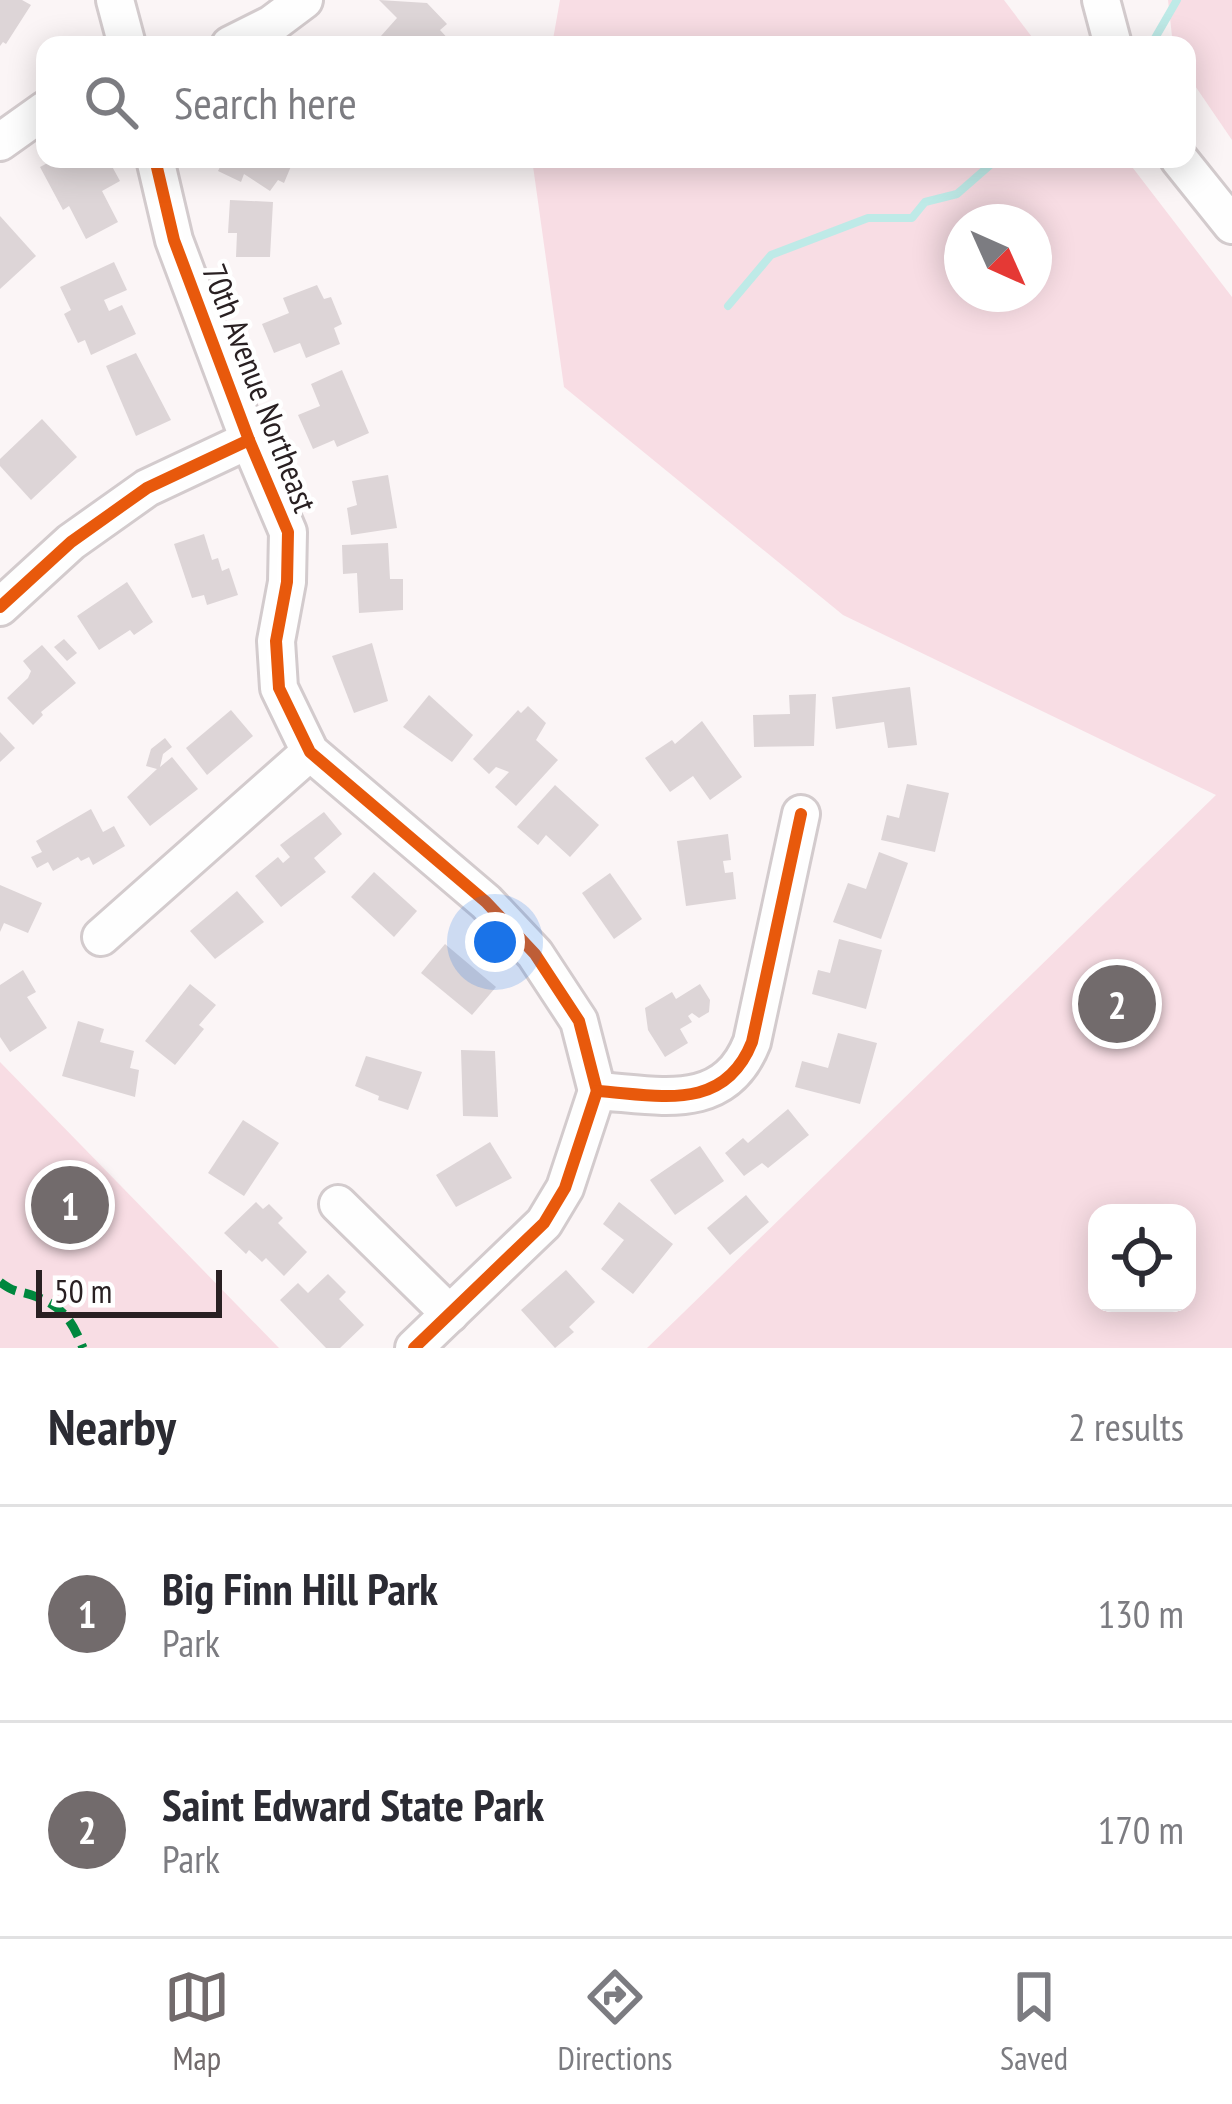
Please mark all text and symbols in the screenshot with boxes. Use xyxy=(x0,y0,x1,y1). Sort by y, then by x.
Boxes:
search box xyxy=(36,36,1196,168)
icon: search xyxy=(78,69,144,135)
text: Search here xyxy=(174,73,357,131)
north arrow xyxy=(944,204,1052,312)
street label: 70th Avenue Northeast xyxy=(193,258,328,518)
your location xyxy=(465,912,525,972)
pin: 2 xyxy=(1078,959,1156,1049)
pin: 1 xyxy=(31,1160,109,1250)
map controls xyxy=(1088,1204,1196,1312)
button: locate xyxy=(1088,1204,1196,1312)
scale bar xyxy=(36,1264,222,1317)
text: 50 m xyxy=(54,1269,112,1312)
text: Nearby xyxy=(48,1393,176,1459)
text: 2 results xyxy=(1068,1401,1184,1452)
text: Big Finn Hill Park xyxy=(162,1559,438,1617)
text: 1 xyxy=(78,1588,96,1639)
text: 130 m xyxy=(1098,1588,1184,1639)
text: Park xyxy=(162,1617,220,1668)
text: Saint Edward State Park xyxy=(162,1775,544,1833)
text: 2 xyxy=(78,1804,96,1855)
text: 170 m xyxy=(1098,1804,1184,1855)
text: Park xyxy=(162,1833,220,1884)
tab: Map xyxy=(164,1964,230,2079)
tab: Directions xyxy=(558,1964,672,2079)
tab: Saved xyxy=(1000,1964,1068,2079)

